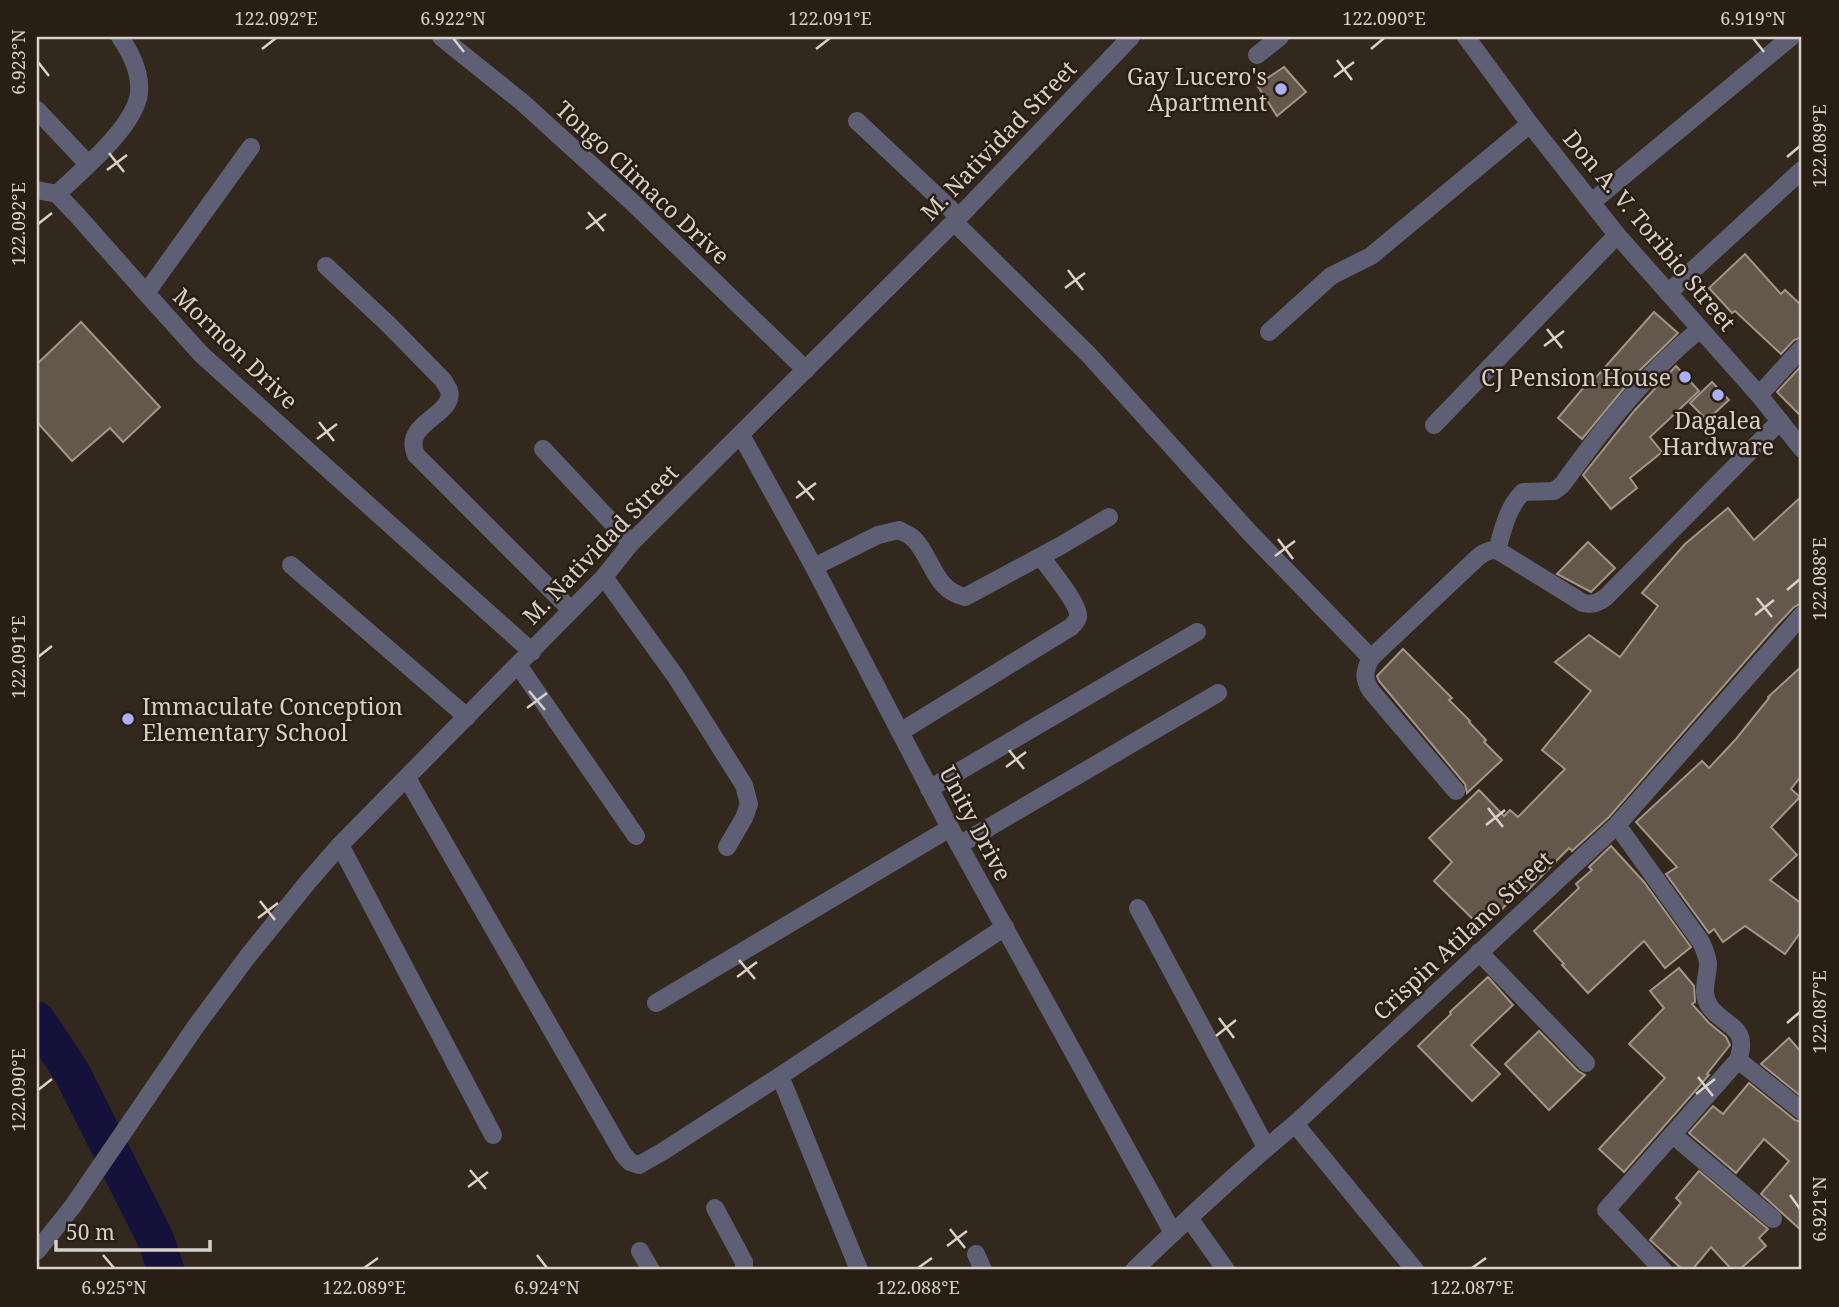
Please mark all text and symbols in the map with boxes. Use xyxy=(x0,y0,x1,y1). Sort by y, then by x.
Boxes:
text: 122.092°E xyxy=(234,6,318,30)
text: 6.922°N xyxy=(420,6,486,30)
text: 122.091°E xyxy=(788,6,872,30)
text: 122.090°E xyxy=(1342,6,1426,30)
text: 6.919°N xyxy=(1720,6,1786,30)
text: 6.923°N xyxy=(6,29,30,95)
street label: M. Natividad Street xyxy=(913,53,1083,227)
place label: Gay Lucero's Apartment xyxy=(1127,60,1267,118)
marker: Gay Lucero's Apartment xyxy=(1273,81,1289,97)
street label: Tongo Climaco Drive xyxy=(549,93,737,271)
text: 122.089°E xyxy=(1807,104,1831,188)
street label: Don A. V. Toribio Street xyxy=(1557,123,1743,337)
text: 122.092°E xyxy=(6,182,30,266)
street label: Mormon Drive xyxy=(167,280,305,416)
place label: CJ Pension House xyxy=(1481,361,1671,393)
marker: CJ Pension House xyxy=(1677,369,1693,385)
marker: Dagalea Hardware xyxy=(1710,387,1726,403)
place label: Dagalea Hardware xyxy=(1662,404,1774,462)
street label: M. Natividad Street xyxy=(515,457,685,631)
text: 122.088°E xyxy=(1807,537,1831,621)
text: 122.091°E xyxy=(6,615,30,699)
place label: Immaculate Conception Elementary School xyxy=(142,690,403,748)
marker: Immaculate Conception Elementary School xyxy=(120,711,136,727)
street label: Unity Drive xyxy=(932,760,1020,886)
street label: Crispin Atilano Street xyxy=(1365,843,1559,1027)
text: 122.087°E xyxy=(1807,970,1831,1054)
text: 122.090°E xyxy=(6,1048,30,1132)
text: 6.921°N xyxy=(1807,1176,1831,1242)
scale bar xyxy=(56,1209,210,1253)
text: 50 m xyxy=(66,1218,115,1246)
text: 6.925°N xyxy=(81,1275,147,1299)
text: 122.089°E xyxy=(322,1275,406,1299)
text: 6.924°N xyxy=(514,1275,580,1299)
text: 122.088°E xyxy=(876,1275,960,1299)
text: 122.087°E xyxy=(1430,1275,1514,1299)

